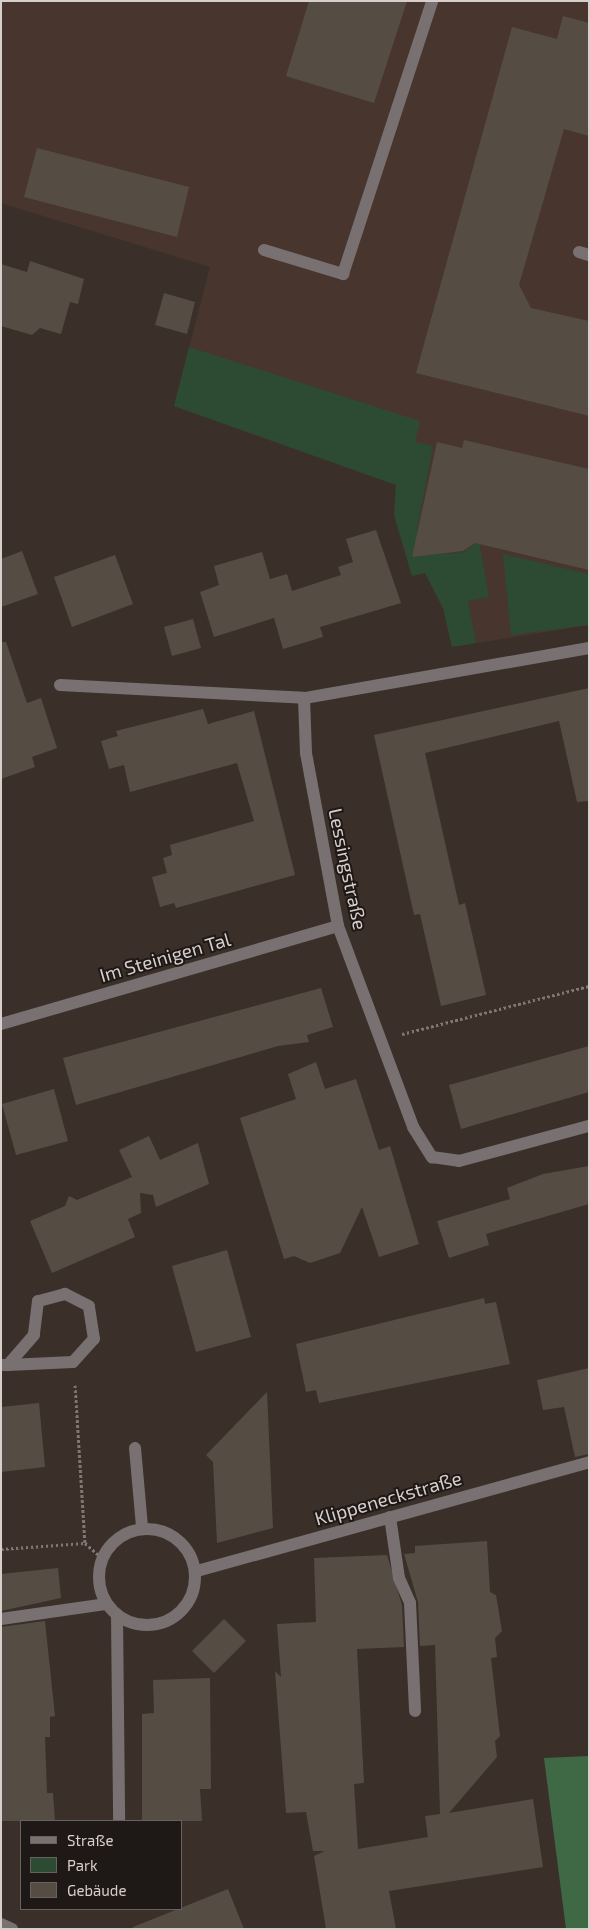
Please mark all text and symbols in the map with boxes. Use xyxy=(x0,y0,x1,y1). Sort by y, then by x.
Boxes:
street label: Lessingstraße xyxy=(324,806,372,932)
street label: Im Steinigen Tal xyxy=(97,927,233,987)
street label: Klippeneckstraße xyxy=(312,1466,464,1530)
legend xyxy=(20,1820,182,1910)
text: Straße xyxy=(67,1831,113,1849)
text: Park xyxy=(67,1856,98,1874)
text: Gebäude xyxy=(67,1881,126,1899)

